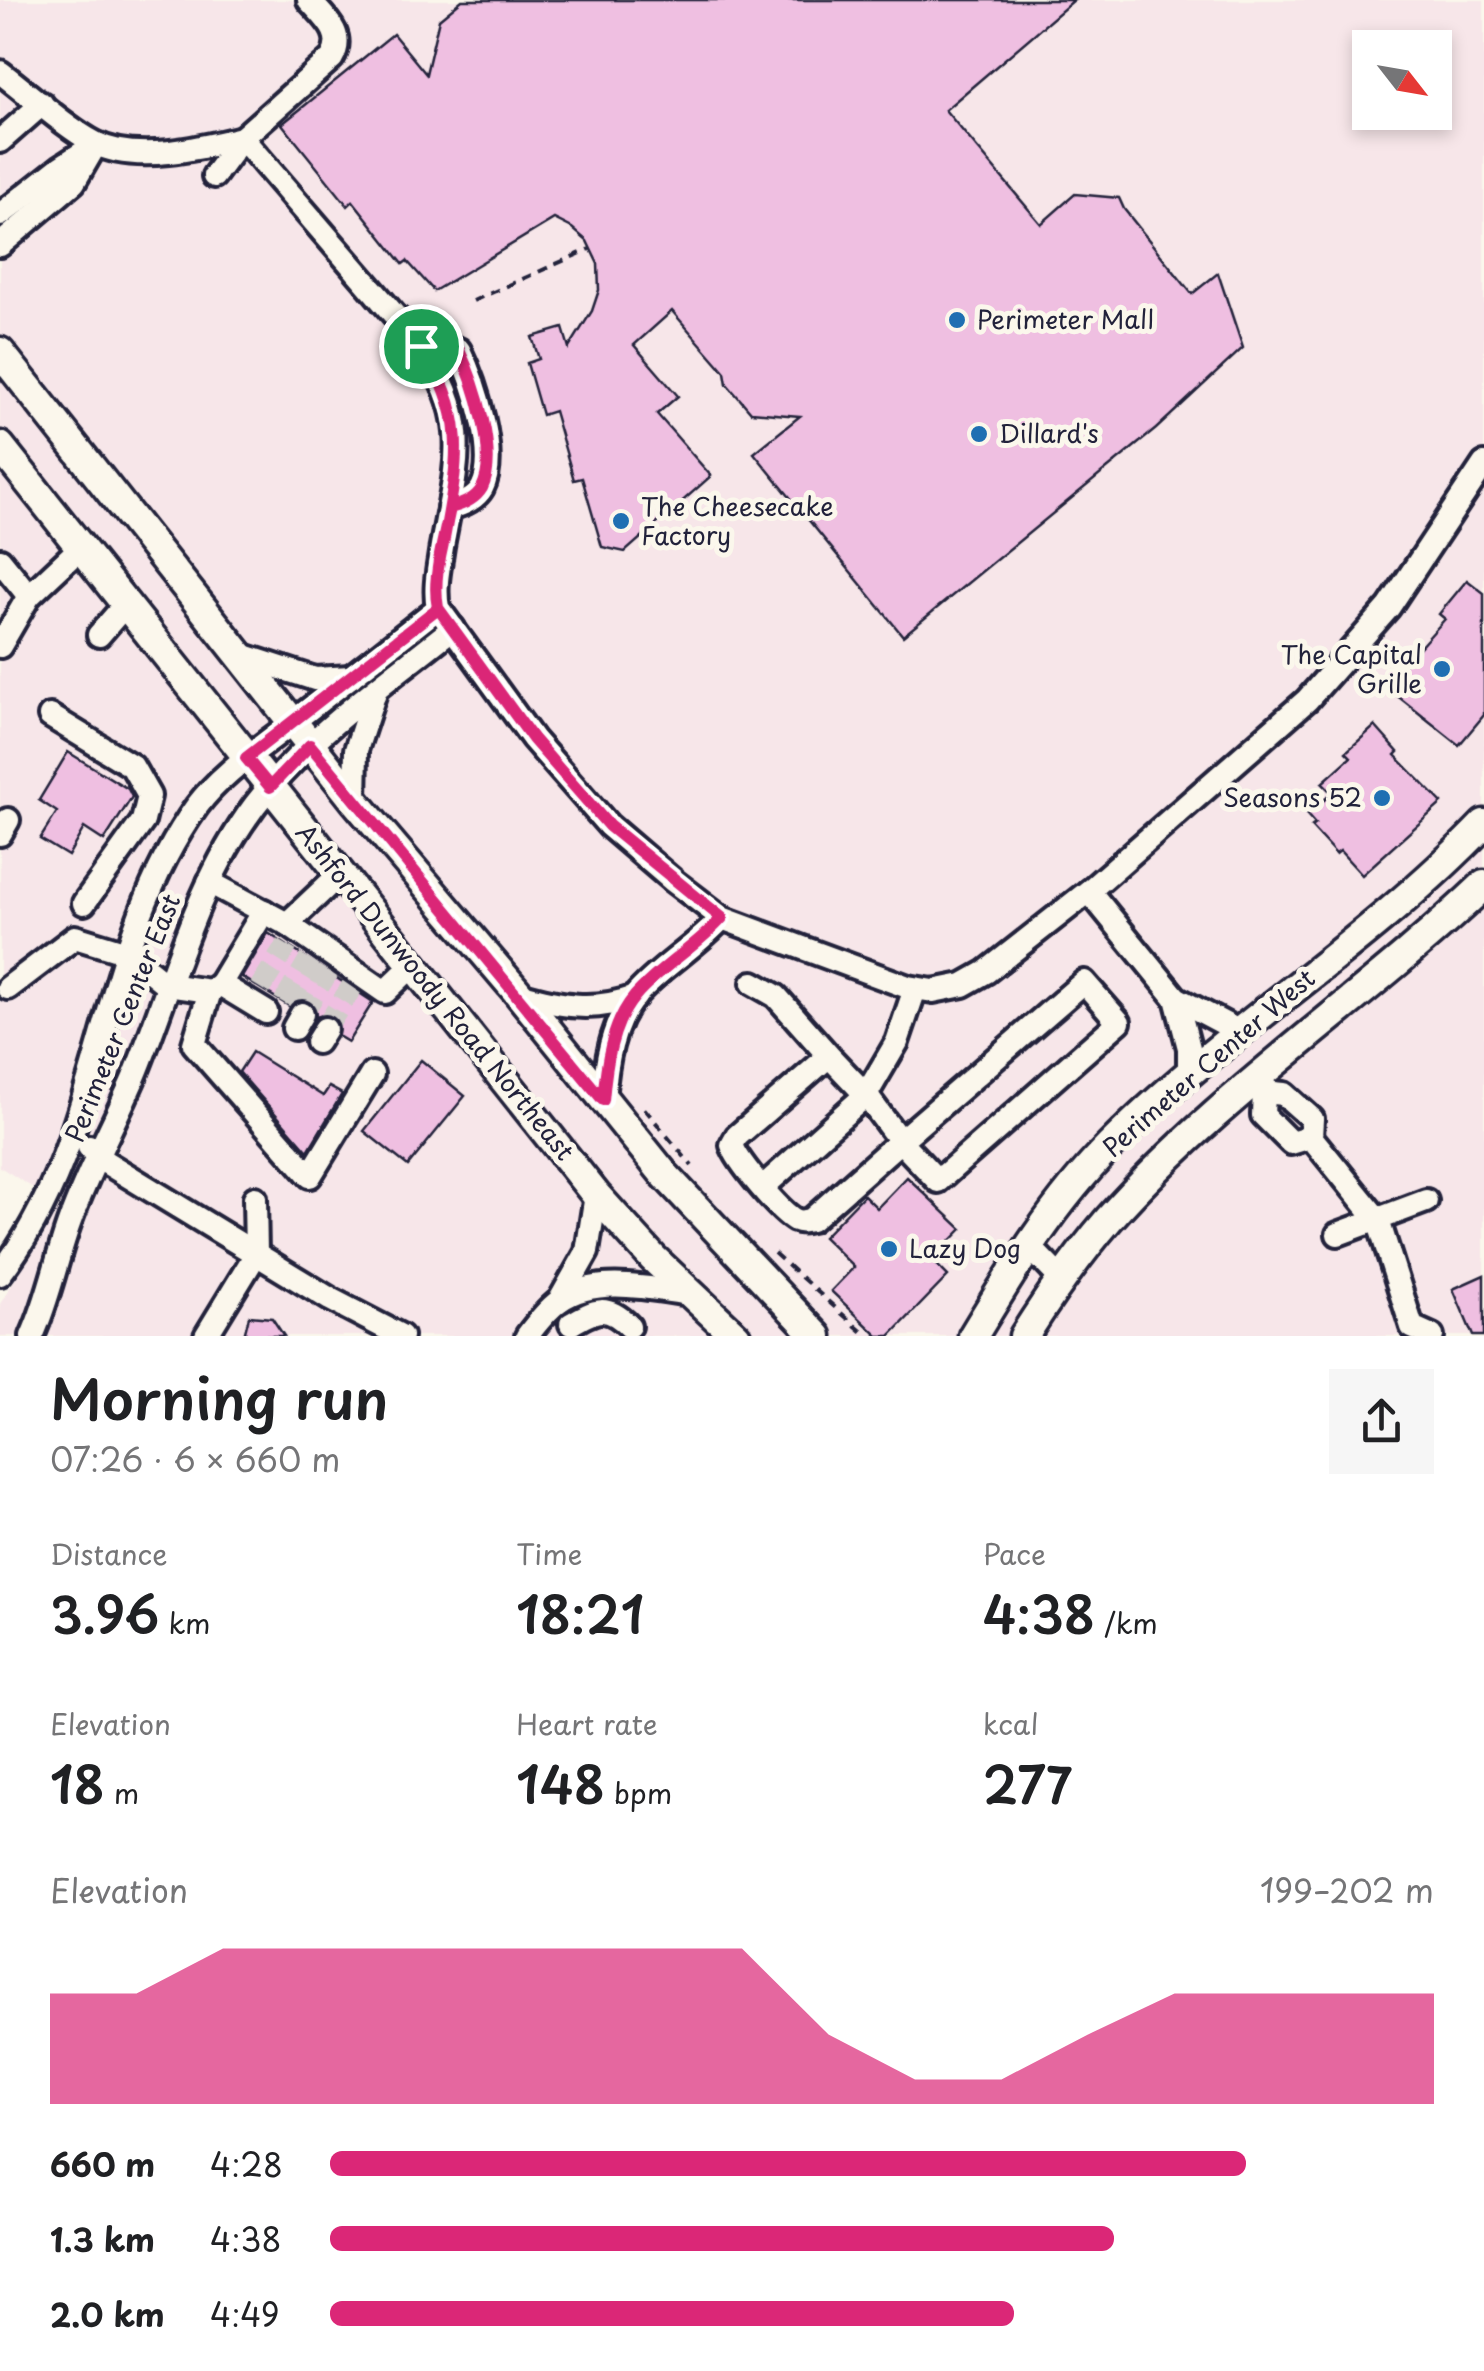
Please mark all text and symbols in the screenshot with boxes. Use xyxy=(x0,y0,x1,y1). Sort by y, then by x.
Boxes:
north arrow xyxy=(1352,30,1452,130)
map controls xyxy=(1352,30,1452,130)
place label: Perimeter Mall xyxy=(977,300,1154,338)
pin xyxy=(379,304,464,389)
marker: Perimeter Mall xyxy=(946,309,968,331)
icon: arrive xyxy=(394,319,449,374)
place label: Dillard's xyxy=(999,414,1099,452)
marker: Dillard's xyxy=(968,423,990,445)
place label: The Cheesecake Factory xyxy=(641,487,834,554)
marker: The Cheesecake Factory xyxy=(610,510,632,532)
place label: The Capital Grille xyxy=(1281,635,1422,702)
marker: The Capital Grille xyxy=(1431,658,1453,680)
place label: Seasons 52 xyxy=(1223,778,1362,816)
marker: Seasons 52 xyxy=(1371,787,1393,809)
street label: Ashford Dunwoody Road Northeast xyxy=(288,815,584,1168)
street label: Perimeter Center East xyxy=(55,888,189,1147)
street label: Perimeter Center West xyxy=(1094,959,1323,1165)
place label: Lazy Dog xyxy=(909,1229,1021,1267)
marker: Lazy Dog xyxy=(878,1238,900,1260)
text: Morning run xyxy=(50,1356,388,1439)
button: share xyxy=(1329,1369,1434,1474)
text: 07:26 · 6 × 660 m xyxy=(50,1435,340,1483)
text: Distance xyxy=(50,1532,168,1575)
text: Time xyxy=(516,1532,583,1575)
text: Pace xyxy=(983,1532,1046,1575)
text: 3.96 xyxy=(50,1575,159,1651)
text: 18:21 xyxy=(516,1575,644,1651)
text: 4:38 xyxy=(983,1575,1095,1651)
text: km xyxy=(159,1601,211,1644)
text: /km xyxy=(1095,1601,1158,1644)
text: Elevation xyxy=(50,1702,171,1745)
text: Heart rate xyxy=(516,1702,658,1745)
text: kcal xyxy=(983,1702,1039,1745)
text: 18 xyxy=(50,1745,105,1821)
text: 148 xyxy=(516,1745,605,1821)
text: 277 xyxy=(983,1745,1072,1821)
text: m xyxy=(105,1771,139,1814)
text: bpm xyxy=(605,1771,672,1814)
text: Elevation xyxy=(50,1866,188,1914)
text: 199–202 m xyxy=(1260,1866,1434,1914)
text: 660 m xyxy=(50,2140,155,2188)
text: 4:28 xyxy=(210,2140,283,2188)
text: 1.3 km xyxy=(50,2215,155,2263)
text: 4:38 xyxy=(210,2215,281,2263)
text: 2.0 km xyxy=(50,2290,165,2338)
text: 4:49 xyxy=(210,2290,280,2338)

